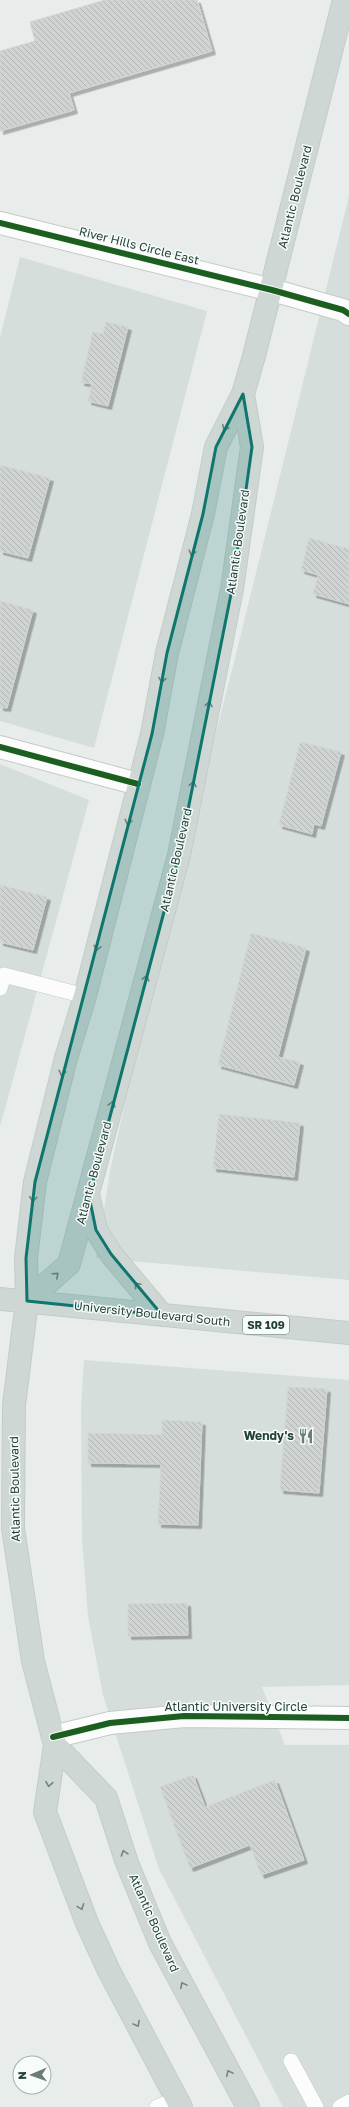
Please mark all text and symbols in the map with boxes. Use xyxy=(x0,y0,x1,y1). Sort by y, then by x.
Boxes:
street label: Atlantic Boulevard xyxy=(274,144,315,250)
street label: River Hills Circle East xyxy=(78,223,201,268)
one-way arrow xyxy=(222,424,230,431)
street label: Atlantic Boulevard xyxy=(223,488,252,595)
one-way arrow xyxy=(188,550,197,557)
one-way arrow xyxy=(158,677,167,683)
one-way arrow xyxy=(204,701,213,707)
one-way arrow xyxy=(188,781,197,787)
street label: Atlantic Boulevard xyxy=(156,807,195,913)
one-way arrow xyxy=(125,818,133,825)
one-way arrow xyxy=(93,944,102,951)
one-way arrow xyxy=(141,975,150,982)
one-way arrow xyxy=(58,1069,67,1076)
one-way arrow xyxy=(107,1101,116,1108)
street label: Atlantic Boulevard xyxy=(73,1120,114,1226)
one-way arrow xyxy=(29,1196,38,1202)
one-way arrow xyxy=(52,1273,59,1280)
one-way arrow xyxy=(134,1283,141,1290)
street label: University Boulevard South xyxy=(73,1298,231,1329)
road number: SR 109 xyxy=(243,1316,289,1334)
restaurant icon: Wendy's xyxy=(297,1427,315,1445)
place label: Wendy's xyxy=(244,1428,294,1443)
street label: Atlantic Boulevard xyxy=(6,1436,23,1542)
street label: Atlantic University Circle xyxy=(165,1699,307,1714)
one-way arrow xyxy=(45,1780,54,1787)
one-way arrow xyxy=(120,1850,129,1857)
street label: Atlantic Boulevard xyxy=(126,1871,183,1974)
one-way arrow xyxy=(76,1903,84,1910)
one-way arrow xyxy=(180,1982,187,1989)
one-way arrow xyxy=(132,2020,140,2027)
north arrow xyxy=(12,2055,52,2095)
one-way arrow xyxy=(227,2069,234,2077)
text: N xyxy=(15,2071,28,2080)

